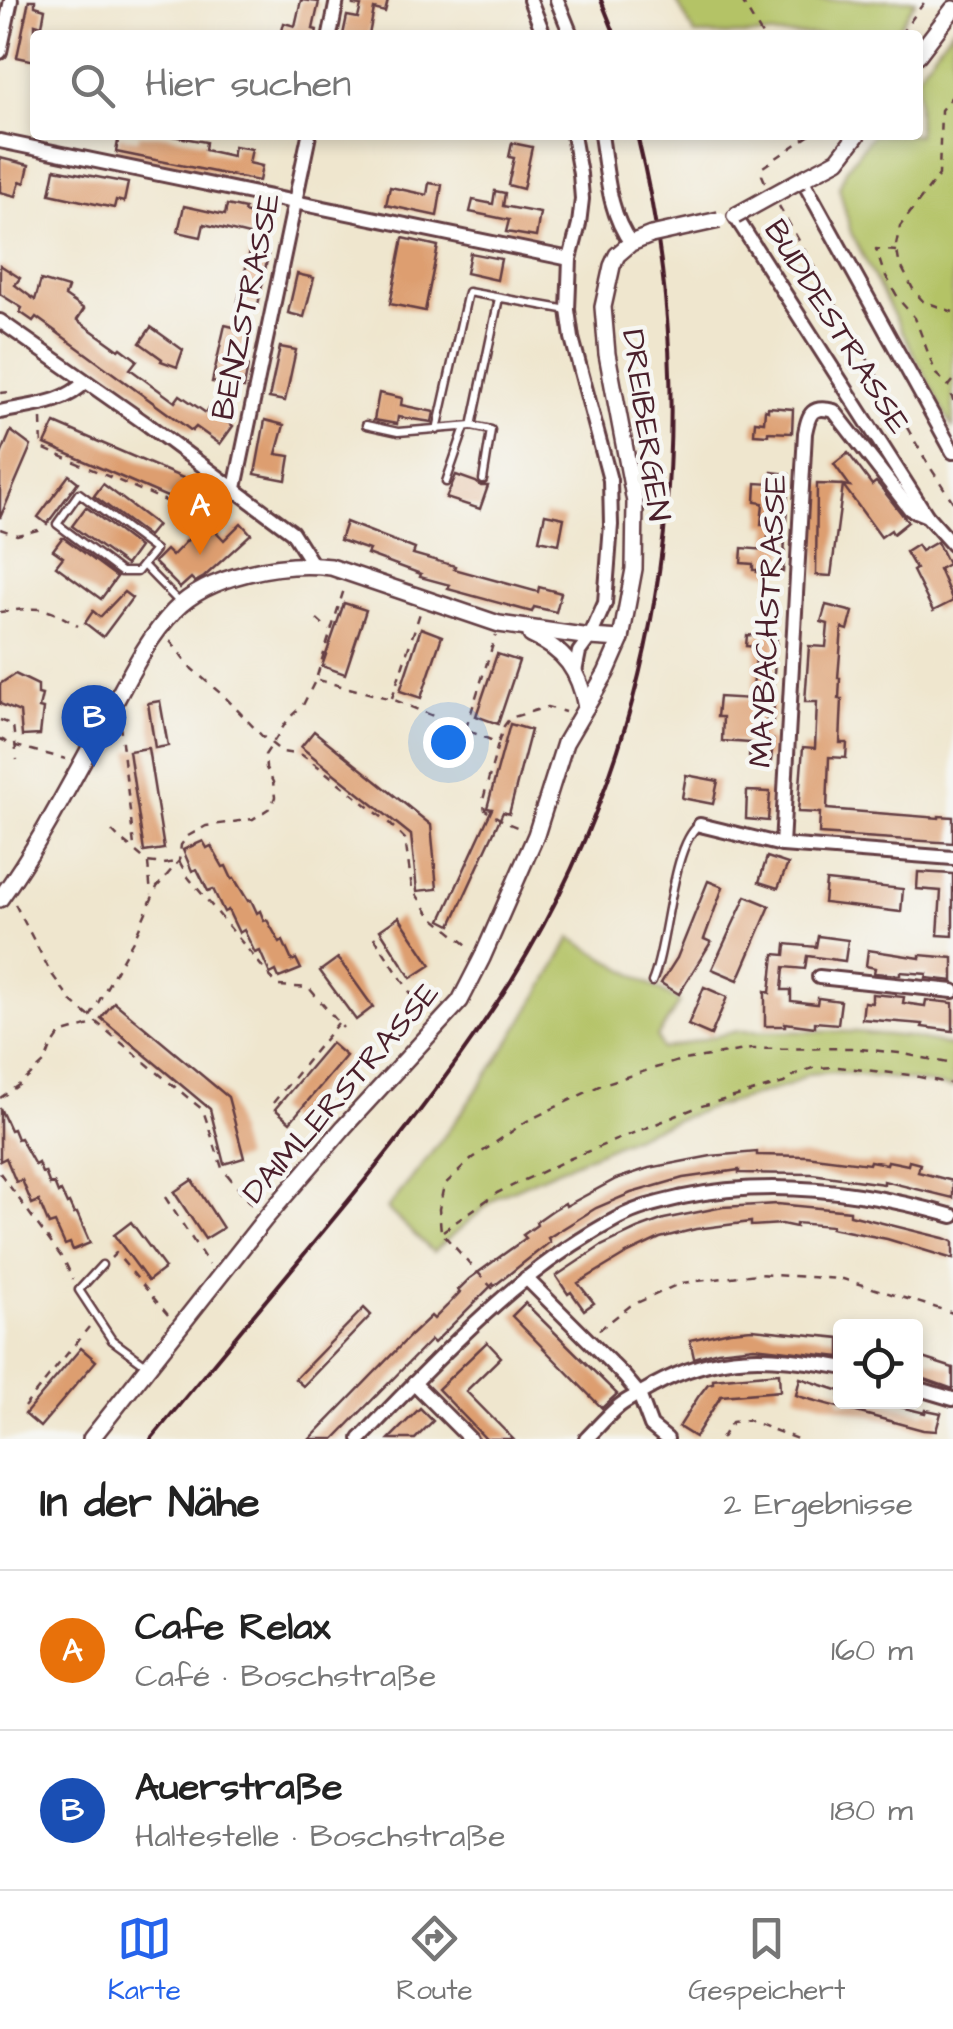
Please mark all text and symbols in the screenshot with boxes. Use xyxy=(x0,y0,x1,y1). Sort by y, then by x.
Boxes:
search box xyxy=(30,30,923,140)
icon: search xyxy=(65,58,120,113)
text: Hier suchen xyxy=(145,59,351,111)
street label: BENZSTRASSE xyxy=(200,189,292,424)
street label: BUDDESTRASSE xyxy=(753,211,921,443)
street label: DREIBERGEN xyxy=(610,327,681,524)
pin: A xyxy=(168,472,232,555)
street label: MAYBACHSTRASSE xyxy=(738,473,799,769)
pin: B xyxy=(62,684,126,767)
your location xyxy=(423,717,474,768)
street label: DAIMLERSTRASSE xyxy=(232,972,450,1214)
map controls xyxy=(833,1319,923,1409)
button: locate xyxy=(833,1319,923,1409)
text: In der Nähe xyxy=(40,1475,260,1533)
text: 2 Ergebnisse xyxy=(723,1482,913,1527)
text: Cafe Relax xyxy=(135,1602,330,1654)
text: A xyxy=(62,1628,83,1673)
text: 160 m xyxy=(831,1628,913,1673)
text: Café · Boschstraße xyxy=(135,1654,436,1699)
text: Auerstraße xyxy=(135,1762,342,1814)
text: B xyxy=(61,1788,84,1833)
text: 180 m xyxy=(830,1788,913,1833)
text: Haltestelle · Boschstraße xyxy=(135,1814,506,1859)
tab: Karte xyxy=(108,1911,181,2010)
tab: Route xyxy=(396,1911,473,2010)
tab: Gespeichert xyxy=(688,1911,845,2010)

